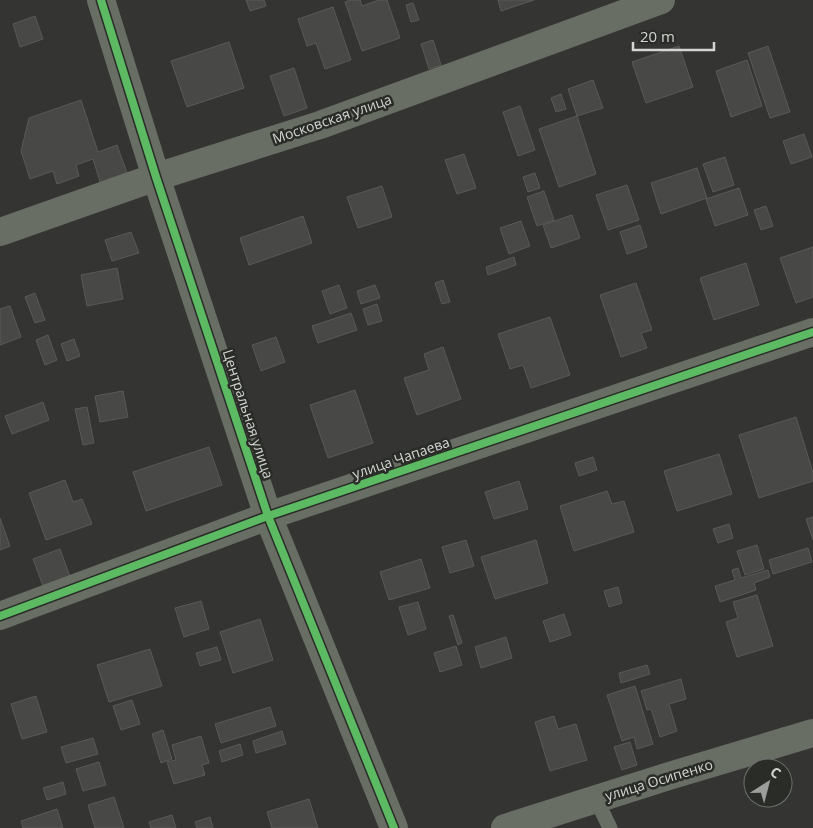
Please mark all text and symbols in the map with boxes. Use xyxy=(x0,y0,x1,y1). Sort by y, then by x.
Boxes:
scale bar xyxy=(633,20,714,52)
text: 20 m xyxy=(640,26,675,46)
street label: Московская улица xyxy=(270,89,394,148)
street label: Центральная улица xyxy=(219,347,278,481)
street label: улица Чапаева xyxy=(350,432,452,483)
street label: улица Осипенко xyxy=(603,754,715,805)
north arrow xyxy=(743,758,793,808)
text: С xyxy=(767,762,785,782)

